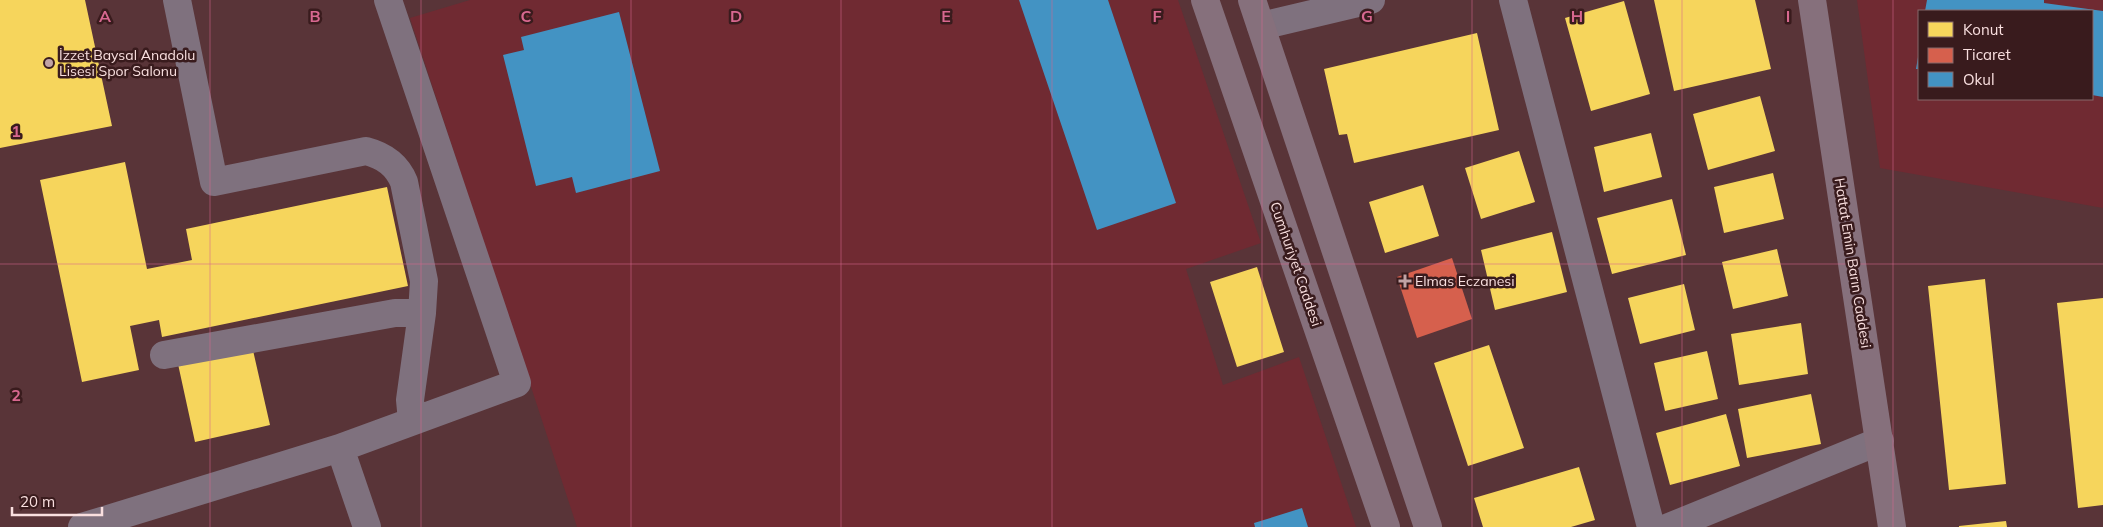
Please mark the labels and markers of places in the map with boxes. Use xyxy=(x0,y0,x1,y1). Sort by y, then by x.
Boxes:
place label: İzzet Baysal Anadolu Lisesi Spor Salonu xyxy=(59,46,195,80)
marker: İzzet Baysal Anadolu Lisesi Spor Salonu xyxy=(43,57,55,69)
place label: Elmas Eczanesi xyxy=(1415,272,1515,290)
marker: Elmas Eczanesi xyxy=(1399,275,1411,287)

